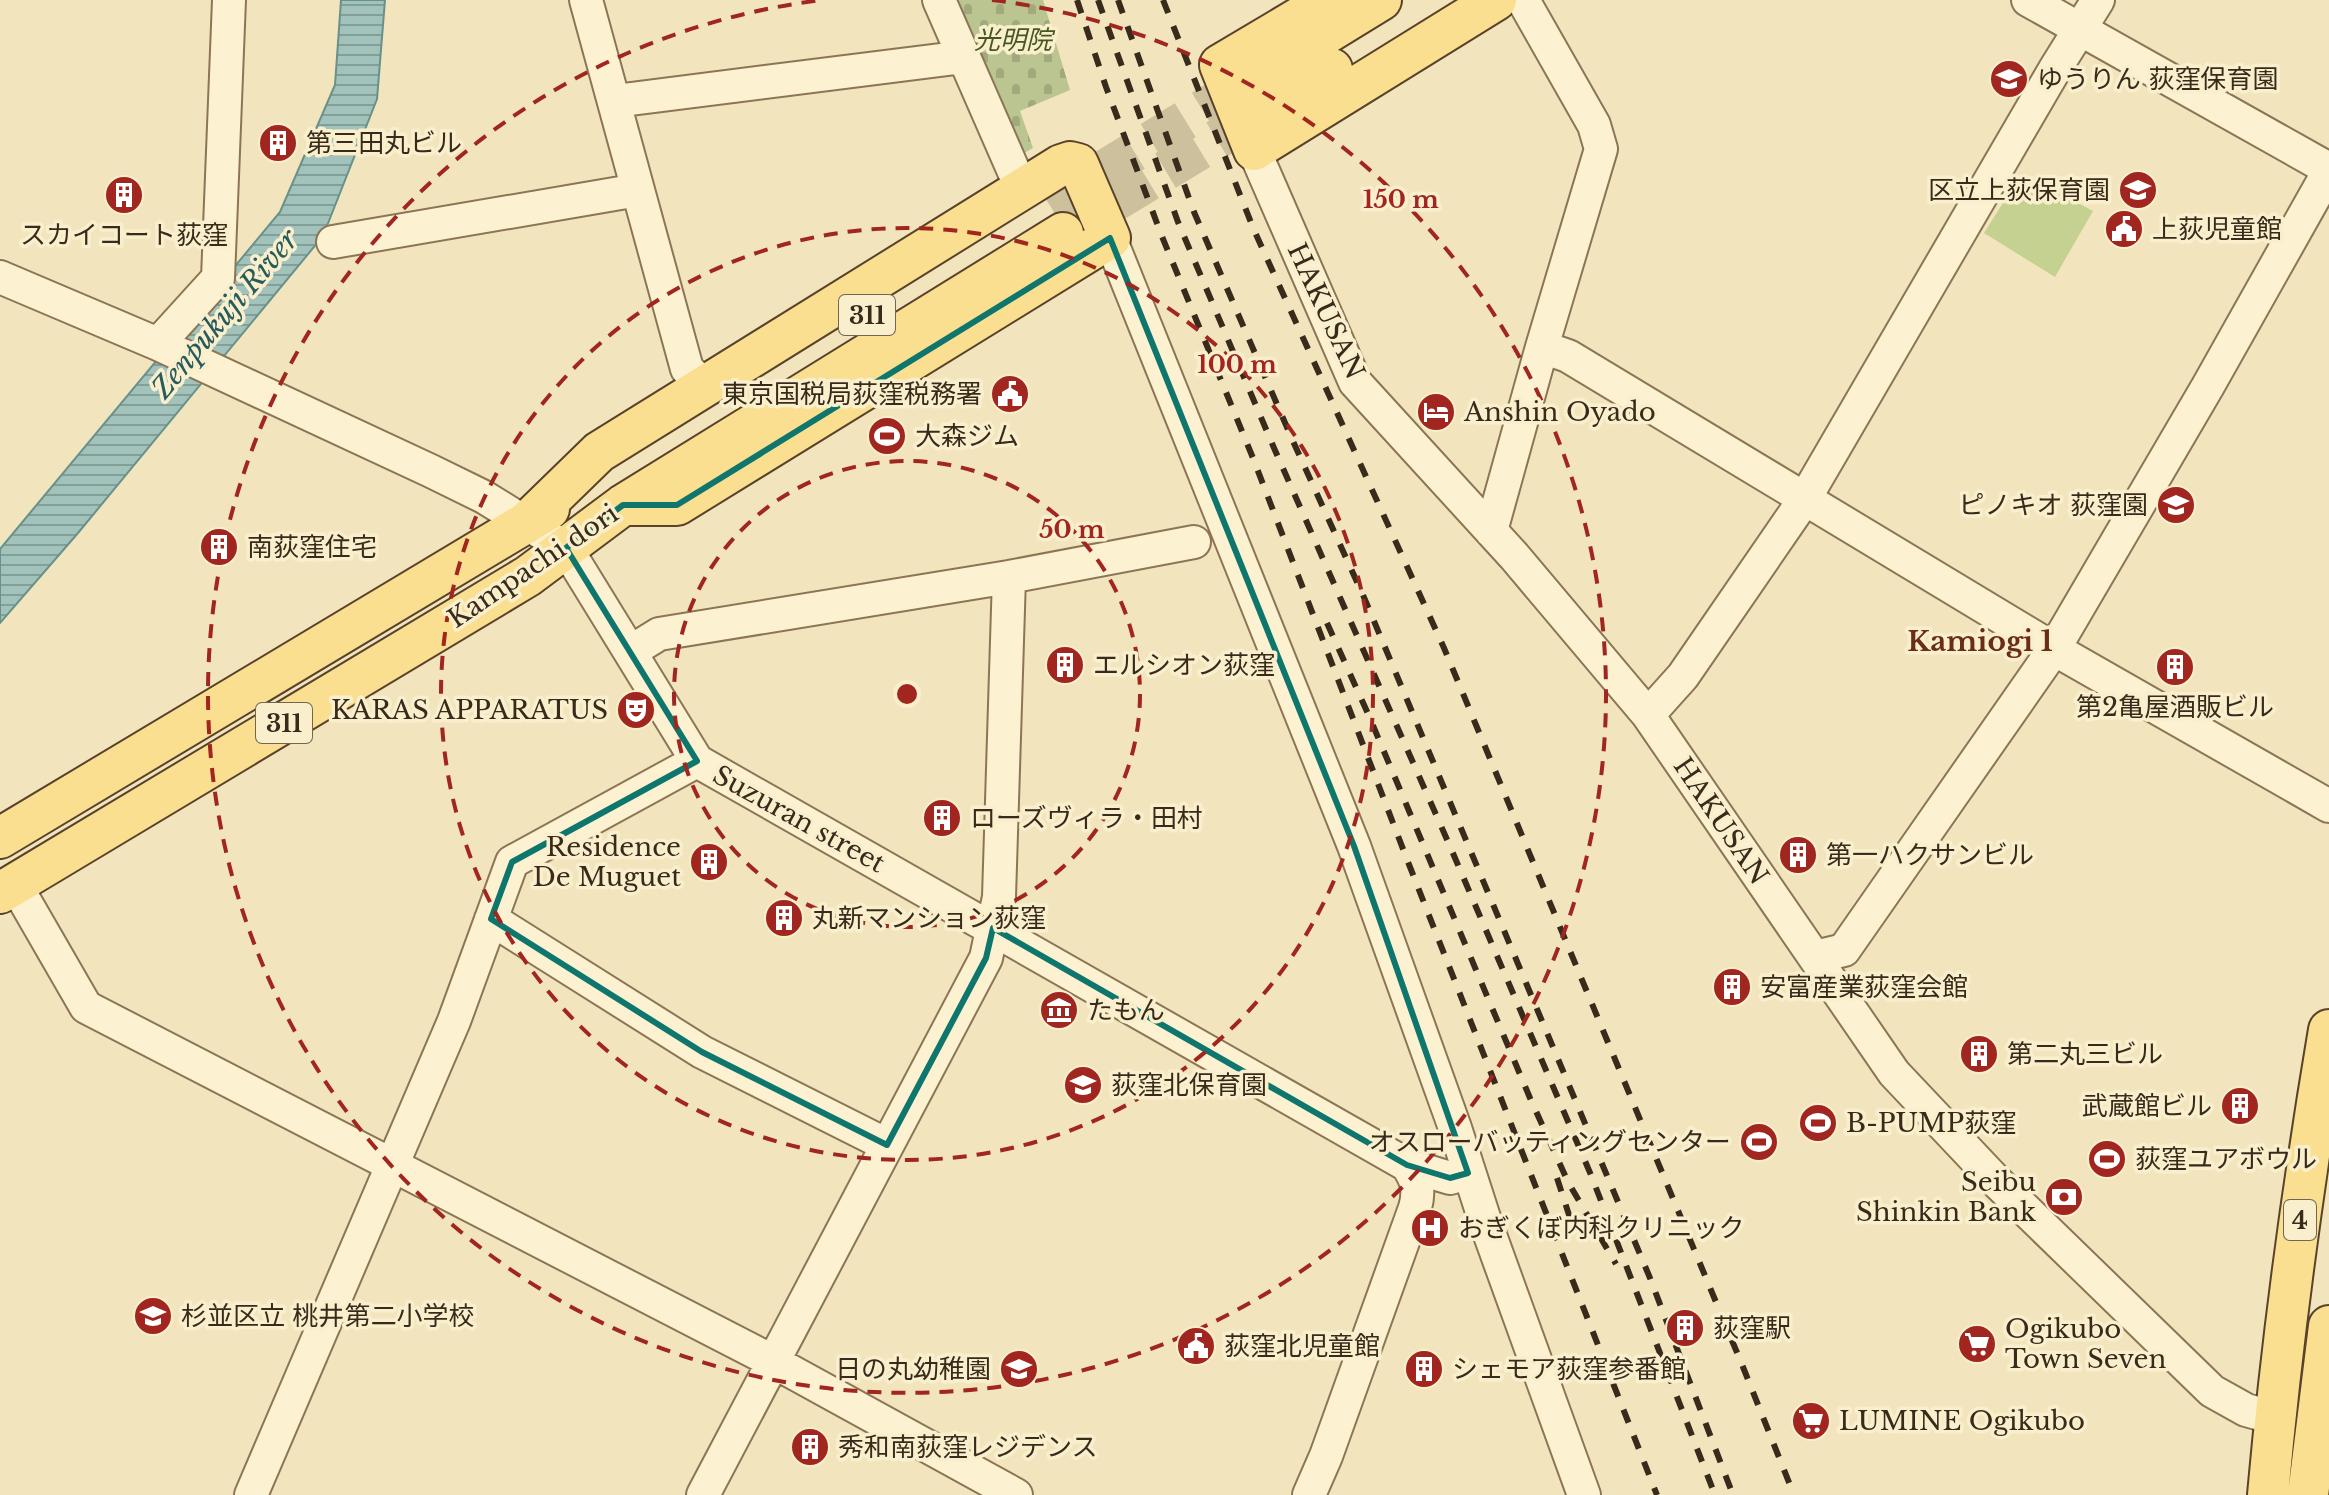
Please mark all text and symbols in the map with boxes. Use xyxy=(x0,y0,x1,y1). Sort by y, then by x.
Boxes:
park label: 光明院 xyxy=(974,24,1056,56)
school or university icon: ゆうりん 荻窪保育園 xyxy=(1988,58,2030,100)
place label: ゆうりん 荻窪保育園 xyxy=(2037,63,2278,95)
building icon: 第三田丸ビル xyxy=(257,122,299,164)
place label: 第三田丸ビル xyxy=(306,127,462,159)
school or university icon: 区立上荻保育園 xyxy=(2117,169,2159,211)
building icon: スカイコート荻窪 xyxy=(103,174,145,216)
place label: 区立上荻保育園 xyxy=(1928,174,2110,206)
text: 150 m xyxy=(1363,185,1439,214)
public building icon: 上荻児童館 xyxy=(2103,208,2145,250)
place label: 上荻児童館 xyxy=(2152,213,2282,245)
place label: スカイコート荻窪 xyxy=(20,219,228,251)
water label: Zenpukuji River xyxy=(144,222,307,406)
street label: HAKUSAN xyxy=(1281,238,1371,384)
road number: 311 xyxy=(839,295,895,335)
text: 100 m xyxy=(1197,350,1277,379)
public building icon: 東京国税局荻窪税務署 xyxy=(989,373,1031,415)
place label: 東京国税局荻窪税務署 xyxy=(722,378,982,410)
hotel icon: Anshin Oyado xyxy=(1415,391,1457,433)
place label: Anshin Oyado xyxy=(1463,396,1656,428)
sports icon: 大森ジム xyxy=(866,415,908,457)
place label: 大森ジム xyxy=(915,420,1019,452)
school or university icon: ピノキオ 荻窪園 xyxy=(2155,484,2197,526)
place label: ピノキオ 荻窪園 xyxy=(1959,489,2148,521)
street label: Kampachi dori xyxy=(442,497,624,635)
text: 50 m xyxy=(1039,515,1105,544)
building icon: 南荻窪住宅 xyxy=(198,526,240,568)
place label: 南荻窪住宅 xyxy=(247,531,377,563)
district label: Kamiogi 1 xyxy=(1907,624,2053,659)
building icon: エルシオン荻窪 xyxy=(1044,644,1086,686)
building icon: 第2亀屋酒販ビル xyxy=(2154,646,2196,688)
place label: エルシオン荻窪 xyxy=(1093,649,1275,681)
centre of rings xyxy=(893,680,921,708)
theatre icon: KARAS APPARATUS xyxy=(615,689,657,731)
place label: 第2亀屋酒販ビル xyxy=(2076,691,2274,723)
place label: KARAS APPARATUS xyxy=(331,694,608,726)
road number: 311 xyxy=(256,703,312,743)
street label: HAKUSAN xyxy=(1667,751,1775,891)
street label: Suzuran street xyxy=(707,759,891,880)
building icon: ローズヴィラ・田村 xyxy=(921,797,963,839)
place label: ローズヴィラ・田村 xyxy=(970,802,1203,834)
place label: Residence De Muguet xyxy=(533,831,681,893)
building icon: 第一ハクサンビル xyxy=(1777,834,1819,876)
place label: 第一ハクサンビル xyxy=(1826,839,2034,871)
building icon: Residence De Muguet xyxy=(688,841,730,883)
building icon: 丸新マンション荻窪 xyxy=(763,897,805,939)
place label: 丸新マンション荻窪 xyxy=(812,902,1046,934)
building icon: 安富産業荻窪会館 xyxy=(1711,966,1753,1008)
place label: 安富産業荻窪会館 xyxy=(1760,971,1968,1003)
museum icon: たもん xyxy=(1038,989,1080,1031)
place label: たもん xyxy=(1087,994,1165,1026)
building icon: 第二丸三ビル xyxy=(1958,1033,2000,1075)
place label: 第二丸三ビル xyxy=(2007,1038,2163,1070)
school or university icon: 荻窪北保育園 xyxy=(1062,1064,1104,1106)
place label: 荻窪北保育園 xyxy=(1111,1069,1267,1101)
building icon: 武蔵館ビル xyxy=(2219,1085,2261,1127)
place label: 武蔵館ビル xyxy=(2082,1090,2212,1122)
sports icon: B-PUMP荻窪 xyxy=(1797,1102,1839,1144)
place label: B-PUMP荻窪 xyxy=(1846,1107,2016,1139)
sports icon: オスローバッティングセンター xyxy=(1738,1121,1780,1163)
place label: オスローバッティングセンター xyxy=(1369,1126,1731,1158)
sports icon: 荻窪ユアボウル xyxy=(2086,1138,2128,1180)
place label: 荻窪ユアボウル xyxy=(2135,1143,2317,1175)
place label: Seibu Shinkin Bank xyxy=(1856,1166,2036,1228)
bank icon: Seibu Shinkin Bank xyxy=(2043,1176,2085,1218)
road number: 4 xyxy=(2284,1200,2316,1240)
hospital icon: おぎくぼ内科クリニック xyxy=(1409,1207,1451,1249)
place label: おぎくぼ内科クリニック xyxy=(1458,1212,1745,1244)
school or university icon: 杉並区立 桃井第二小学校 xyxy=(132,1295,174,1337)
place label: 杉並区立 桃井第二小学校 xyxy=(181,1300,474,1332)
building icon: 荻窪駅 xyxy=(1664,1307,1706,1349)
place label: 荻窪駅 xyxy=(1713,1312,1791,1344)
place label: Ogikubo Town Seven xyxy=(2005,1313,2167,1375)
supermarket icon: Ogikubo Town Seven xyxy=(1956,1323,1998,1365)
public building icon: 荻窪北児童館 xyxy=(1175,1325,1217,1367)
place label: 荻窪北児童館 xyxy=(1224,1330,1380,1362)
school or university icon: 日の丸幼稚園 xyxy=(998,1348,1040,1390)
building icon: シェモア荻窪参番館 xyxy=(1403,1348,1445,1390)
place label: 日の丸幼稚園 xyxy=(835,1353,991,1385)
place label: シェモア荻窪参番館 xyxy=(1452,1353,1686,1385)
supermarket icon: LUMINE Ogikubo xyxy=(1790,1400,1832,1442)
place label: LUMINE Ogikubo xyxy=(1839,1405,2085,1437)
building icon: 秀和南荻窪レジデンス xyxy=(789,1426,831,1468)
place label: 秀和南荻窪レジデンス xyxy=(838,1431,1097,1463)

